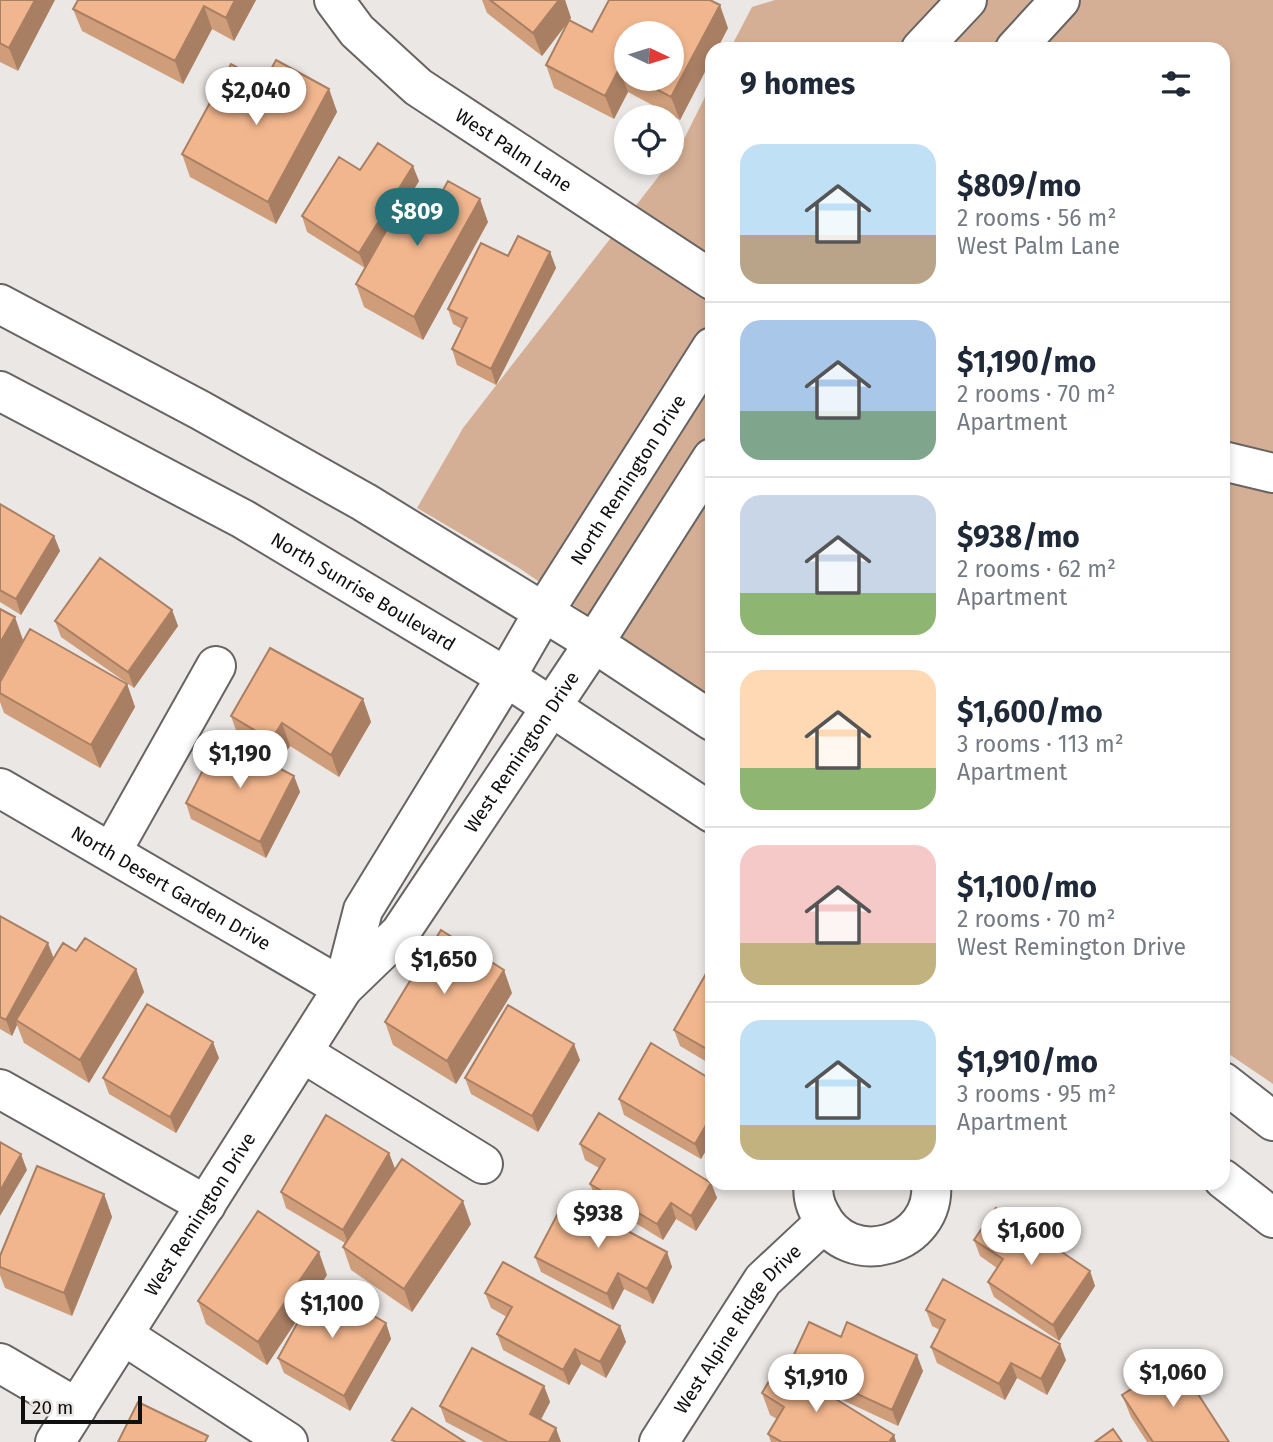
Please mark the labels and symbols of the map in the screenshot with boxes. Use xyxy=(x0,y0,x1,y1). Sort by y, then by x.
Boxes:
north arrow xyxy=(614,21,684,91)
pin: $2,040 xyxy=(199,68,313,127)
street label: West Palm Lane xyxy=(451,103,576,197)
pin: $809 xyxy=(376,188,458,248)
street label: North Remington Drive xyxy=(565,390,690,569)
street label: North Sunrise Boulevard xyxy=(267,527,460,655)
street label: West Remington Drive xyxy=(459,667,584,837)
pin: $1,190 xyxy=(183,730,297,790)
street label: North Desert Garden Drive xyxy=(67,821,275,955)
pin: $1,650 xyxy=(387,936,501,996)
street label: West Remington Drive xyxy=(139,1128,260,1300)
pin: $938 xyxy=(557,1190,639,1250)
pin: $1,600 xyxy=(974,1208,1088,1267)
street label: West Alpine Ridge Drive xyxy=(669,1239,806,1418)
pin: $1,100 xyxy=(275,1280,389,1340)
pin: $1,060 xyxy=(1116,1350,1230,1409)
pin: $1,910 xyxy=(759,1354,873,1414)
scale bar xyxy=(21,1393,142,1425)

